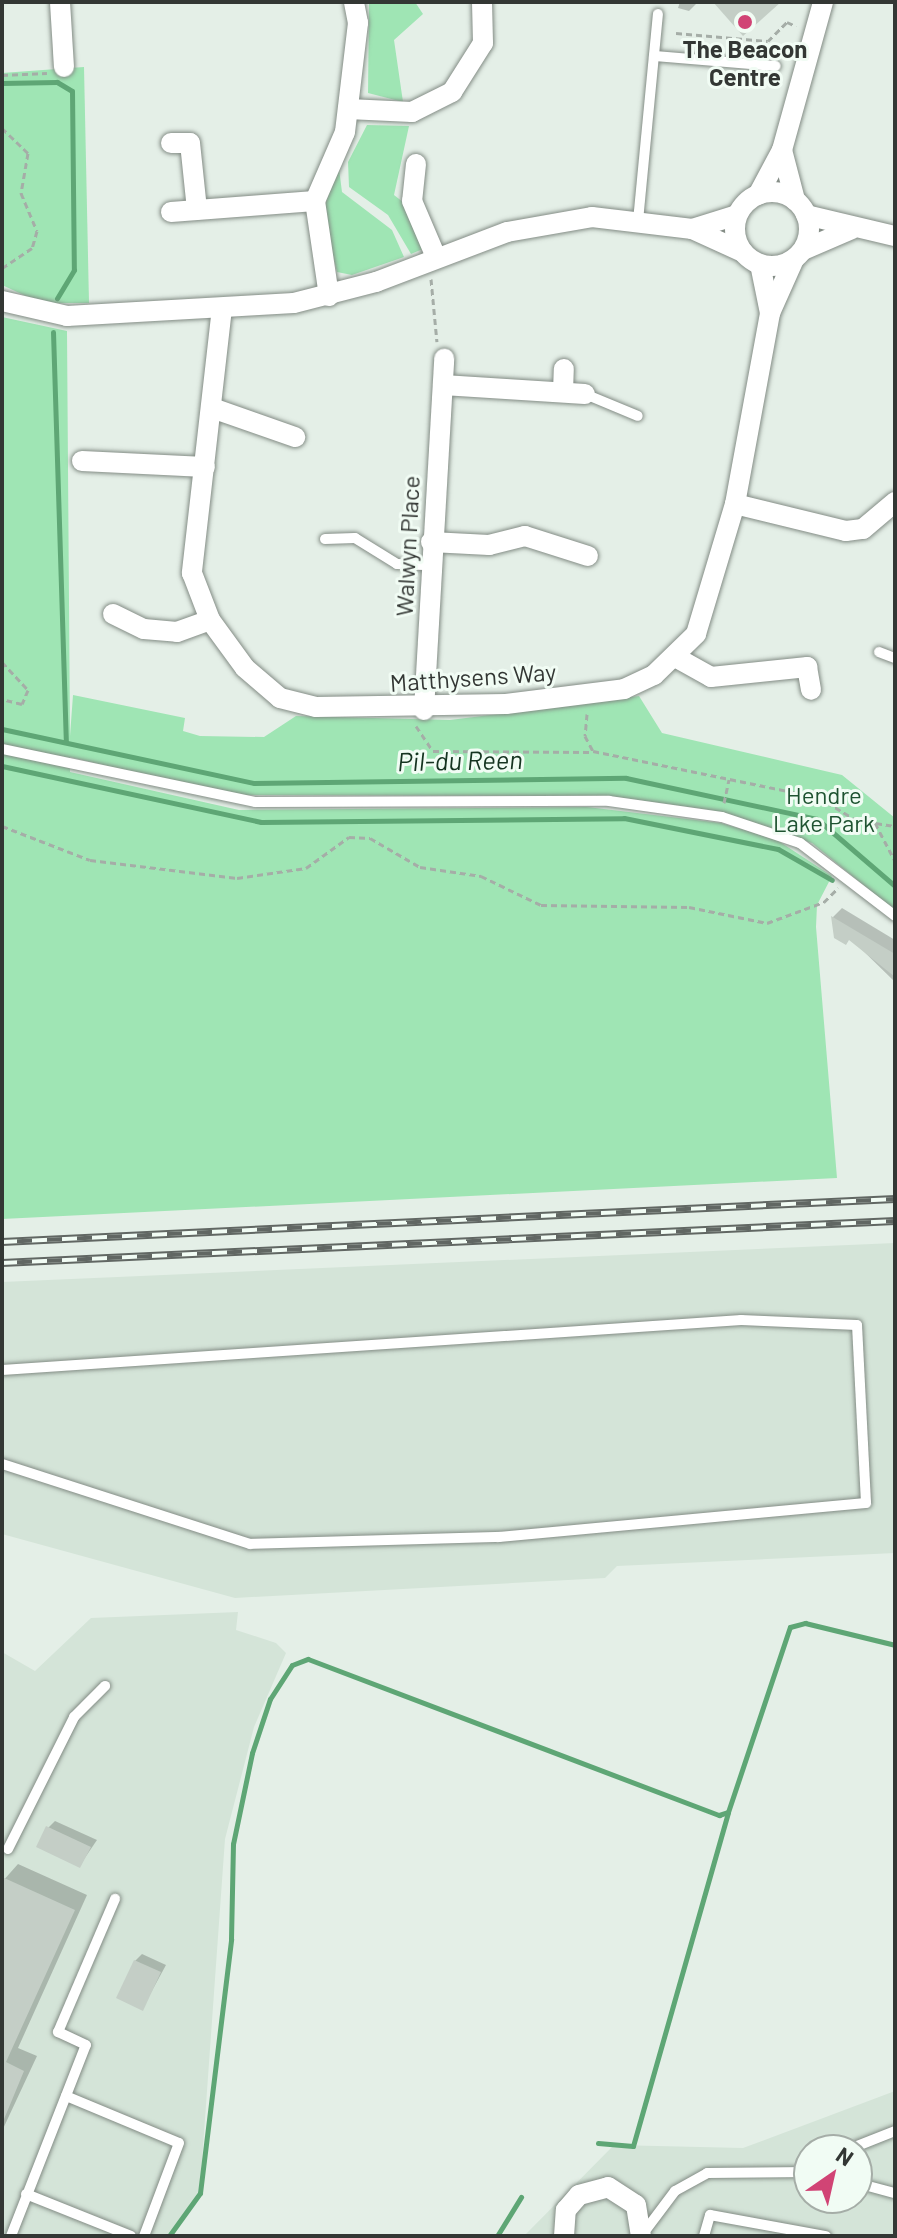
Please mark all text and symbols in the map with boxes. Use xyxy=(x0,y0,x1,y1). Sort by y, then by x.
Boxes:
marker: The Beacon Centre xyxy=(736,13,754,31)
place label: The Beacon Centre xyxy=(683,35,807,91)
street label: Walwyn Place xyxy=(389,475,425,617)
street label: Matthysens Way xyxy=(389,657,557,697)
water label: Pil-du Reen xyxy=(397,743,523,777)
park label: Hendre Lake Park xyxy=(773,781,875,837)
north arrow xyxy=(793,2134,873,2214)
text: N xyxy=(832,2141,859,2171)

